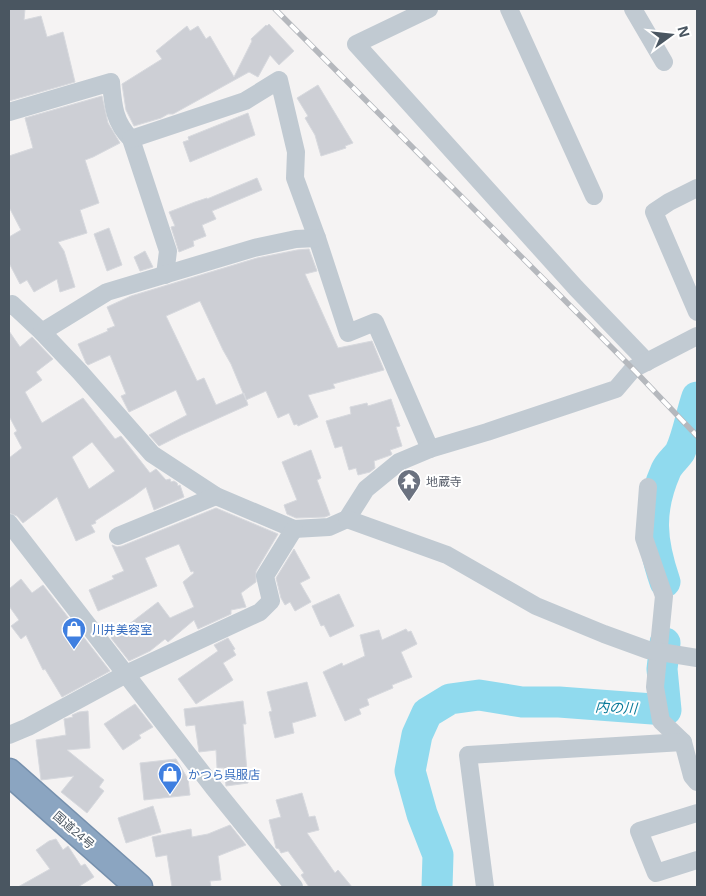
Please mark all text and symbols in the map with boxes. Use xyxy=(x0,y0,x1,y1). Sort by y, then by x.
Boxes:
north arrow xyxy=(646,10,696,60)
text: N xyxy=(673,24,695,39)
temple icon: 地蔵寺 xyxy=(396,468,422,502)
place label: 地蔵寺 xyxy=(426,473,462,490)
shop icon: 川井美容室 xyxy=(61,616,87,650)
place label: 川井美容室 xyxy=(92,621,152,638)
water label: 内の川 xyxy=(595,696,639,718)
shop icon: かつら呉服店 xyxy=(157,761,183,795)
place label: かつら呉服店 xyxy=(188,766,260,783)
street label: 国道24号 xyxy=(50,807,98,853)

